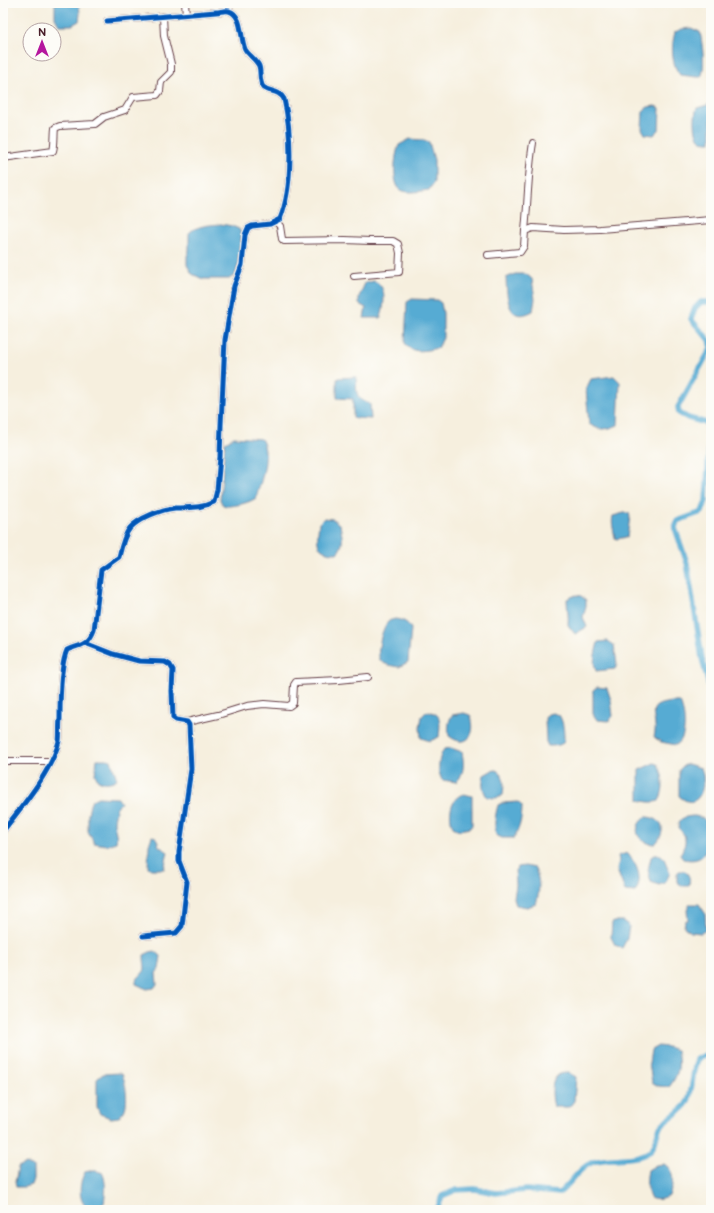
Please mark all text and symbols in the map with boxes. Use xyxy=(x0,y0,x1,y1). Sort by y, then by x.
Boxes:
north arrow xyxy=(22,22,62,62)
text: N xyxy=(38,26,46,39)

